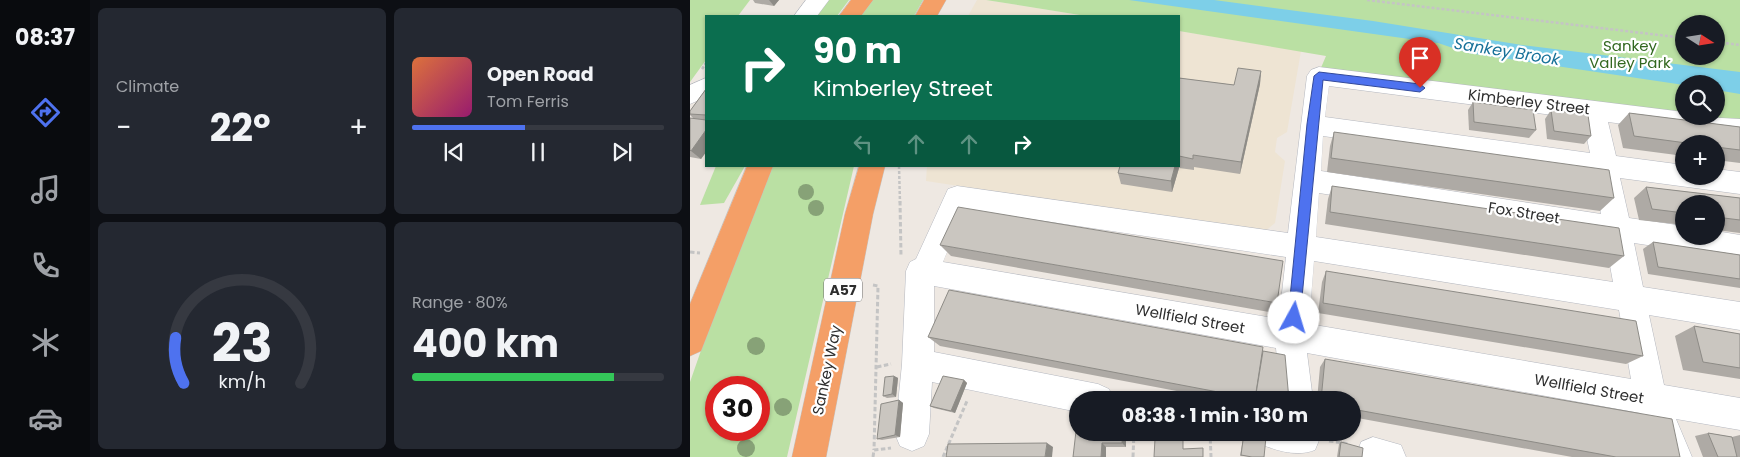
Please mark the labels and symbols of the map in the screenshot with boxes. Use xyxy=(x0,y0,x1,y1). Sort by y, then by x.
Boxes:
north arrow xyxy=(1675,15,1725,65)
water label: Sankey Brook xyxy=(1452,32,1562,71)
park label: Sankey Valley Park xyxy=(1589,35,1671,73)
pin xyxy=(1399,37,1441,88)
street label: Kimberley Street xyxy=(1467,84,1591,119)
street label: Fox Street xyxy=(1487,196,1561,229)
road number: A57 xyxy=(824,278,862,302)
position arrow xyxy=(1267,291,1319,343)
street label: Wellfield Street xyxy=(1134,299,1247,338)
street label: Sankey Way xyxy=(807,323,846,417)
street label: Wellfield Street xyxy=(1533,369,1646,408)
speed limit sign: 30 xyxy=(705,376,770,441)

